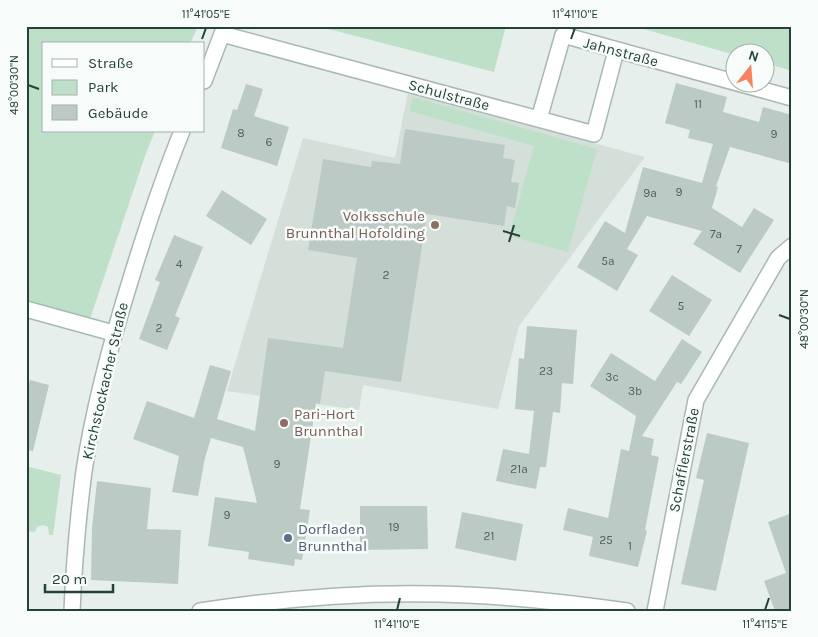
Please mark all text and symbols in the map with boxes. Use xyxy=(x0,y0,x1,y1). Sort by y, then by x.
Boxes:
text: 11°41'05"E xyxy=(182,7,230,21)
text: 11°41'10"E xyxy=(552,7,598,21)
street label: Jahnstraße xyxy=(582,33,660,71)
legend xyxy=(42,42,205,132)
north arrow xyxy=(726,42,776,92)
text: N xyxy=(746,46,761,66)
text: Straße xyxy=(88,54,133,72)
text: 48°00'30"N xyxy=(7,55,21,115)
street label: Schulstraße xyxy=(406,76,492,114)
text: Park xyxy=(88,78,118,96)
house number: 11 xyxy=(694,97,702,111)
text: Gebäude xyxy=(88,104,148,122)
house number: 8 xyxy=(237,126,245,140)
house number: 9 xyxy=(771,127,778,141)
house number: 6 xyxy=(266,135,273,149)
house number: 9 xyxy=(676,185,683,199)
house number: 9a xyxy=(643,186,657,200)
place label: Volksschule Brunnthal Hofolding xyxy=(286,207,426,242)
marker: Volksschule Brunnthal Hofolding xyxy=(429,219,441,231)
house number: 7a xyxy=(710,227,722,241)
house number: 7 xyxy=(736,242,742,256)
house number: 5a xyxy=(601,254,615,268)
house number: 4 xyxy=(176,257,183,271)
house number: 2 xyxy=(383,268,390,282)
text: 48°00'30"N xyxy=(797,289,811,349)
house number: 5 xyxy=(678,299,685,313)
street label: Kirchstockacher Straße xyxy=(78,301,132,461)
house number: 2 xyxy=(156,321,163,335)
house number: 23 xyxy=(539,364,553,378)
house number: 3c xyxy=(605,370,619,384)
house number: 3b xyxy=(628,384,642,398)
place label: Pari-Hort Brunnthal xyxy=(294,405,363,440)
street label: Schafflerstraße xyxy=(665,406,703,514)
marker: Pari-Hort Brunnthal xyxy=(278,417,290,429)
house number: 9 xyxy=(274,457,281,471)
house number: 21a xyxy=(510,462,528,476)
house number: 9 xyxy=(224,508,231,522)
place label: Dorfladen Brunnthal xyxy=(298,520,367,555)
house number: 19 xyxy=(389,520,399,534)
house number: 21 xyxy=(484,529,494,543)
marker: Dorfladen Brunnthal xyxy=(282,532,294,544)
house number: 25 xyxy=(599,533,613,547)
house number: 1 xyxy=(628,539,632,553)
scale bar xyxy=(45,562,112,594)
text: 20 m xyxy=(52,570,87,588)
text: 11°41'10"E xyxy=(374,617,420,631)
text: 11°41'15"E xyxy=(742,617,788,631)

